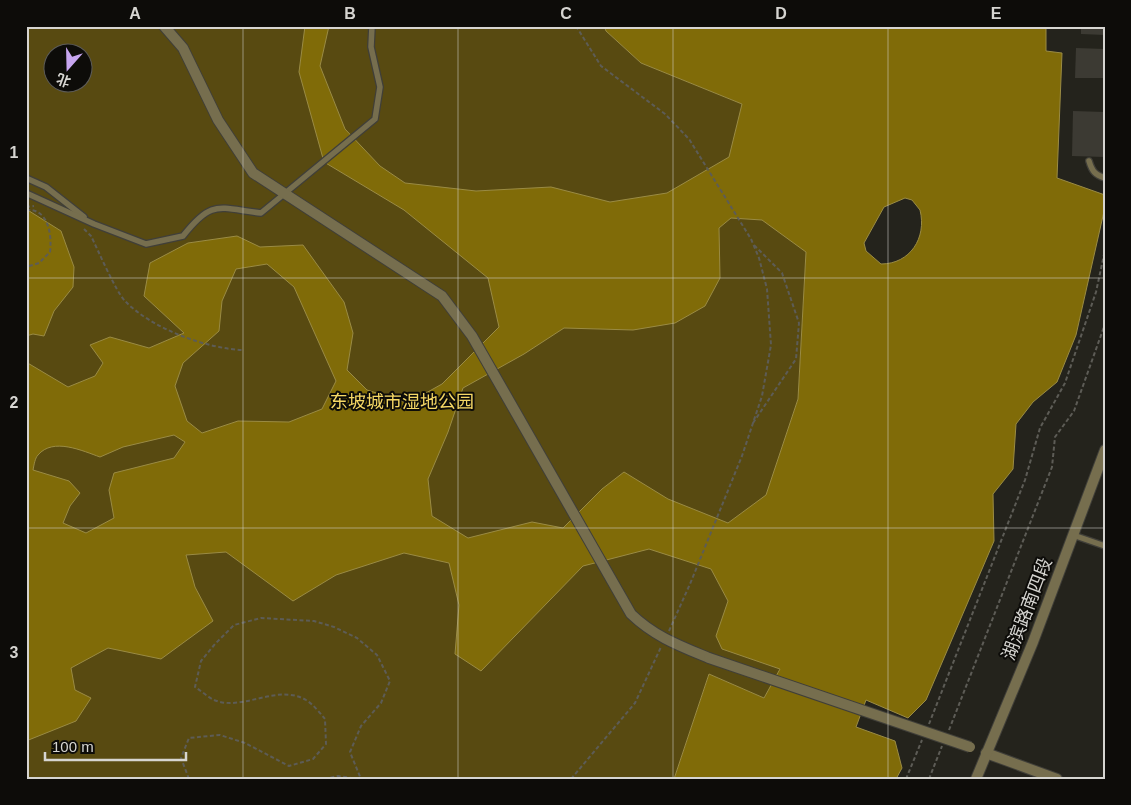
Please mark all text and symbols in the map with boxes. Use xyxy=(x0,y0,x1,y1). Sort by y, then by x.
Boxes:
text: A xyxy=(129,5,141,22)
text: B xyxy=(344,5,356,22)
text: C xyxy=(560,5,572,22)
text: D xyxy=(775,5,787,22)
text: E xyxy=(991,5,1002,22)
north arrow xyxy=(42,42,92,92)
text: 北 xyxy=(54,70,73,90)
text: 1 xyxy=(10,144,19,161)
park label: 东坡城市湿地公园 xyxy=(330,392,474,412)
text: 2 xyxy=(10,394,19,411)
street label: 湖滨路南四段 xyxy=(998,555,1056,663)
text: 3 xyxy=(10,644,19,661)
scale bar xyxy=(45,730,186,762)
text: 100 m xyxy=(52,738,94,755)

